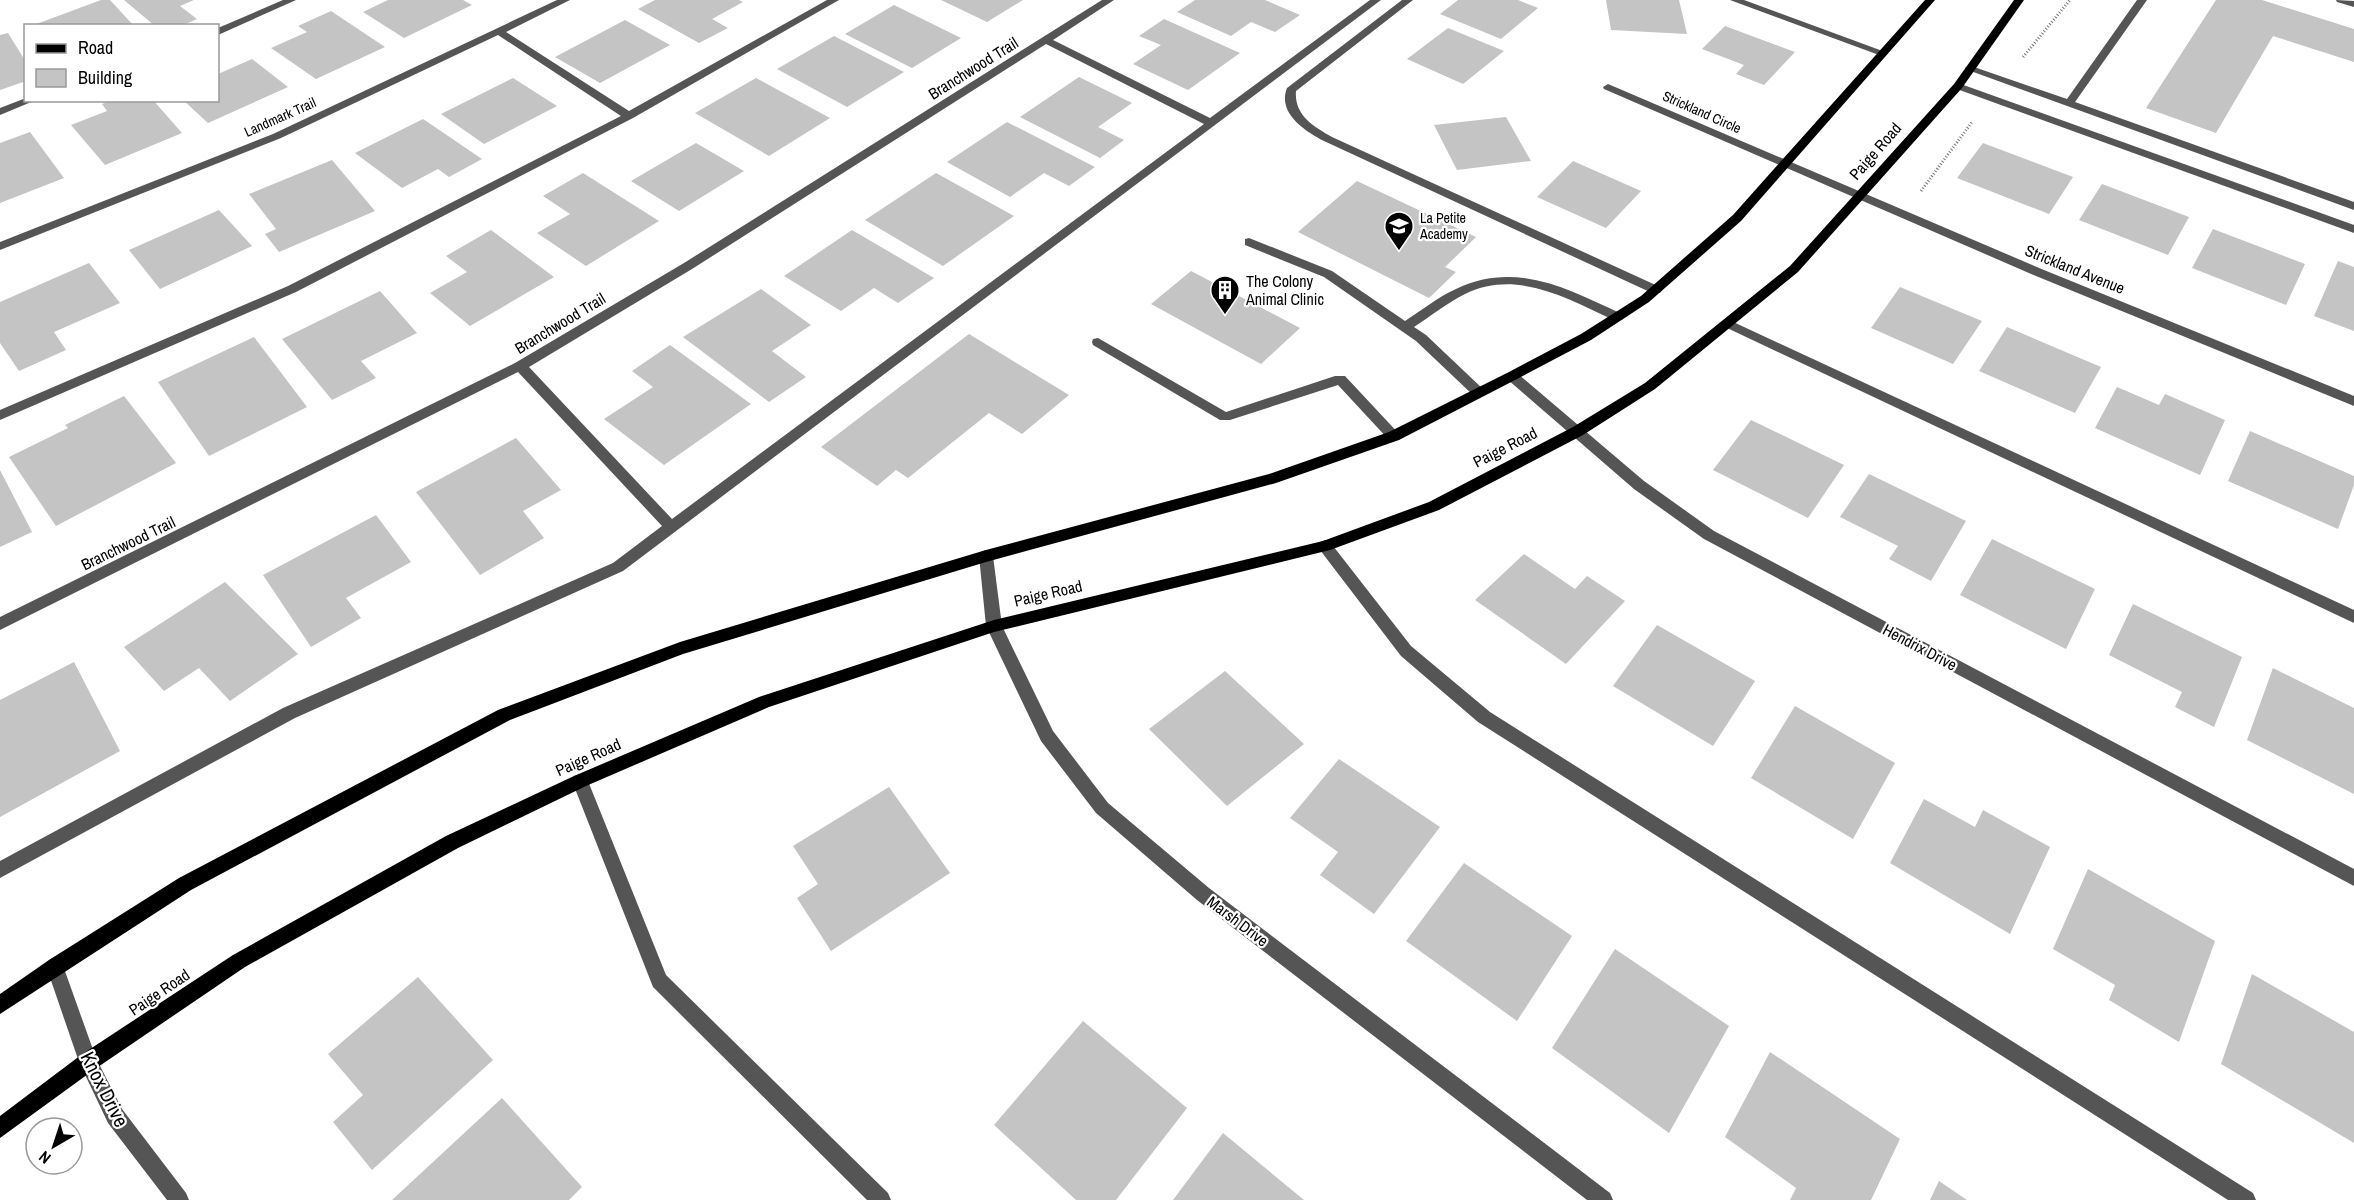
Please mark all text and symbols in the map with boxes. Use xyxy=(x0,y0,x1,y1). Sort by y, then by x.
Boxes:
legend xyxy=(24,24,219,102)
street label: Branchwood Trail xyxy=(924,32,1022,104)
text: Road xyxy=(78,35,113,60)
text: Building xyxy=(78,65,133,90)
street label: Strickland Circle xyxy=(1660,87,1744,137)
street label: Landmark Trail xyxy=(241,93,319,141)
street label: Paige Road xyxy=(1844,118,1906,184)
place label: La Petite Academy xyxy=(1419,209,1468,243)
school or university icon: La Petite Academy xyxy=(1383,210,1415,252)
street label: Strickland Avenue xyxy=(2022,239,2128,299)
place label: The Colony Animal Clinic xyxy=(1245,270,1324,310)
building icon: The Colony Animal Clinic xyxy=(1209,274,1241,316)
street label: Branchwood Trail xyxy=(511,287,609,359)
street label: Paige Road xyxy=(1469,421,1541,473)
street label: Branchwood Trail xyxy=(77,511,179,575)
street label: Paige Road xyxy=(1012,574,1084,612)
street label: Hendrix Drive xyxy=(1879,618,1961,676)
street label: Paige Road xyxy=(552,733,624,781)
street label: Marsh Drive xyxy=(1203,891,1273,951)
street label: Paige Road xyxy=(124,964,194,1020)
street label: Knox Drive xyxy=(75,1047,135,1131)
north arrow xyxy=(24,1116,84,1176)
text: N xyxy=(34,1146,55,1169)

